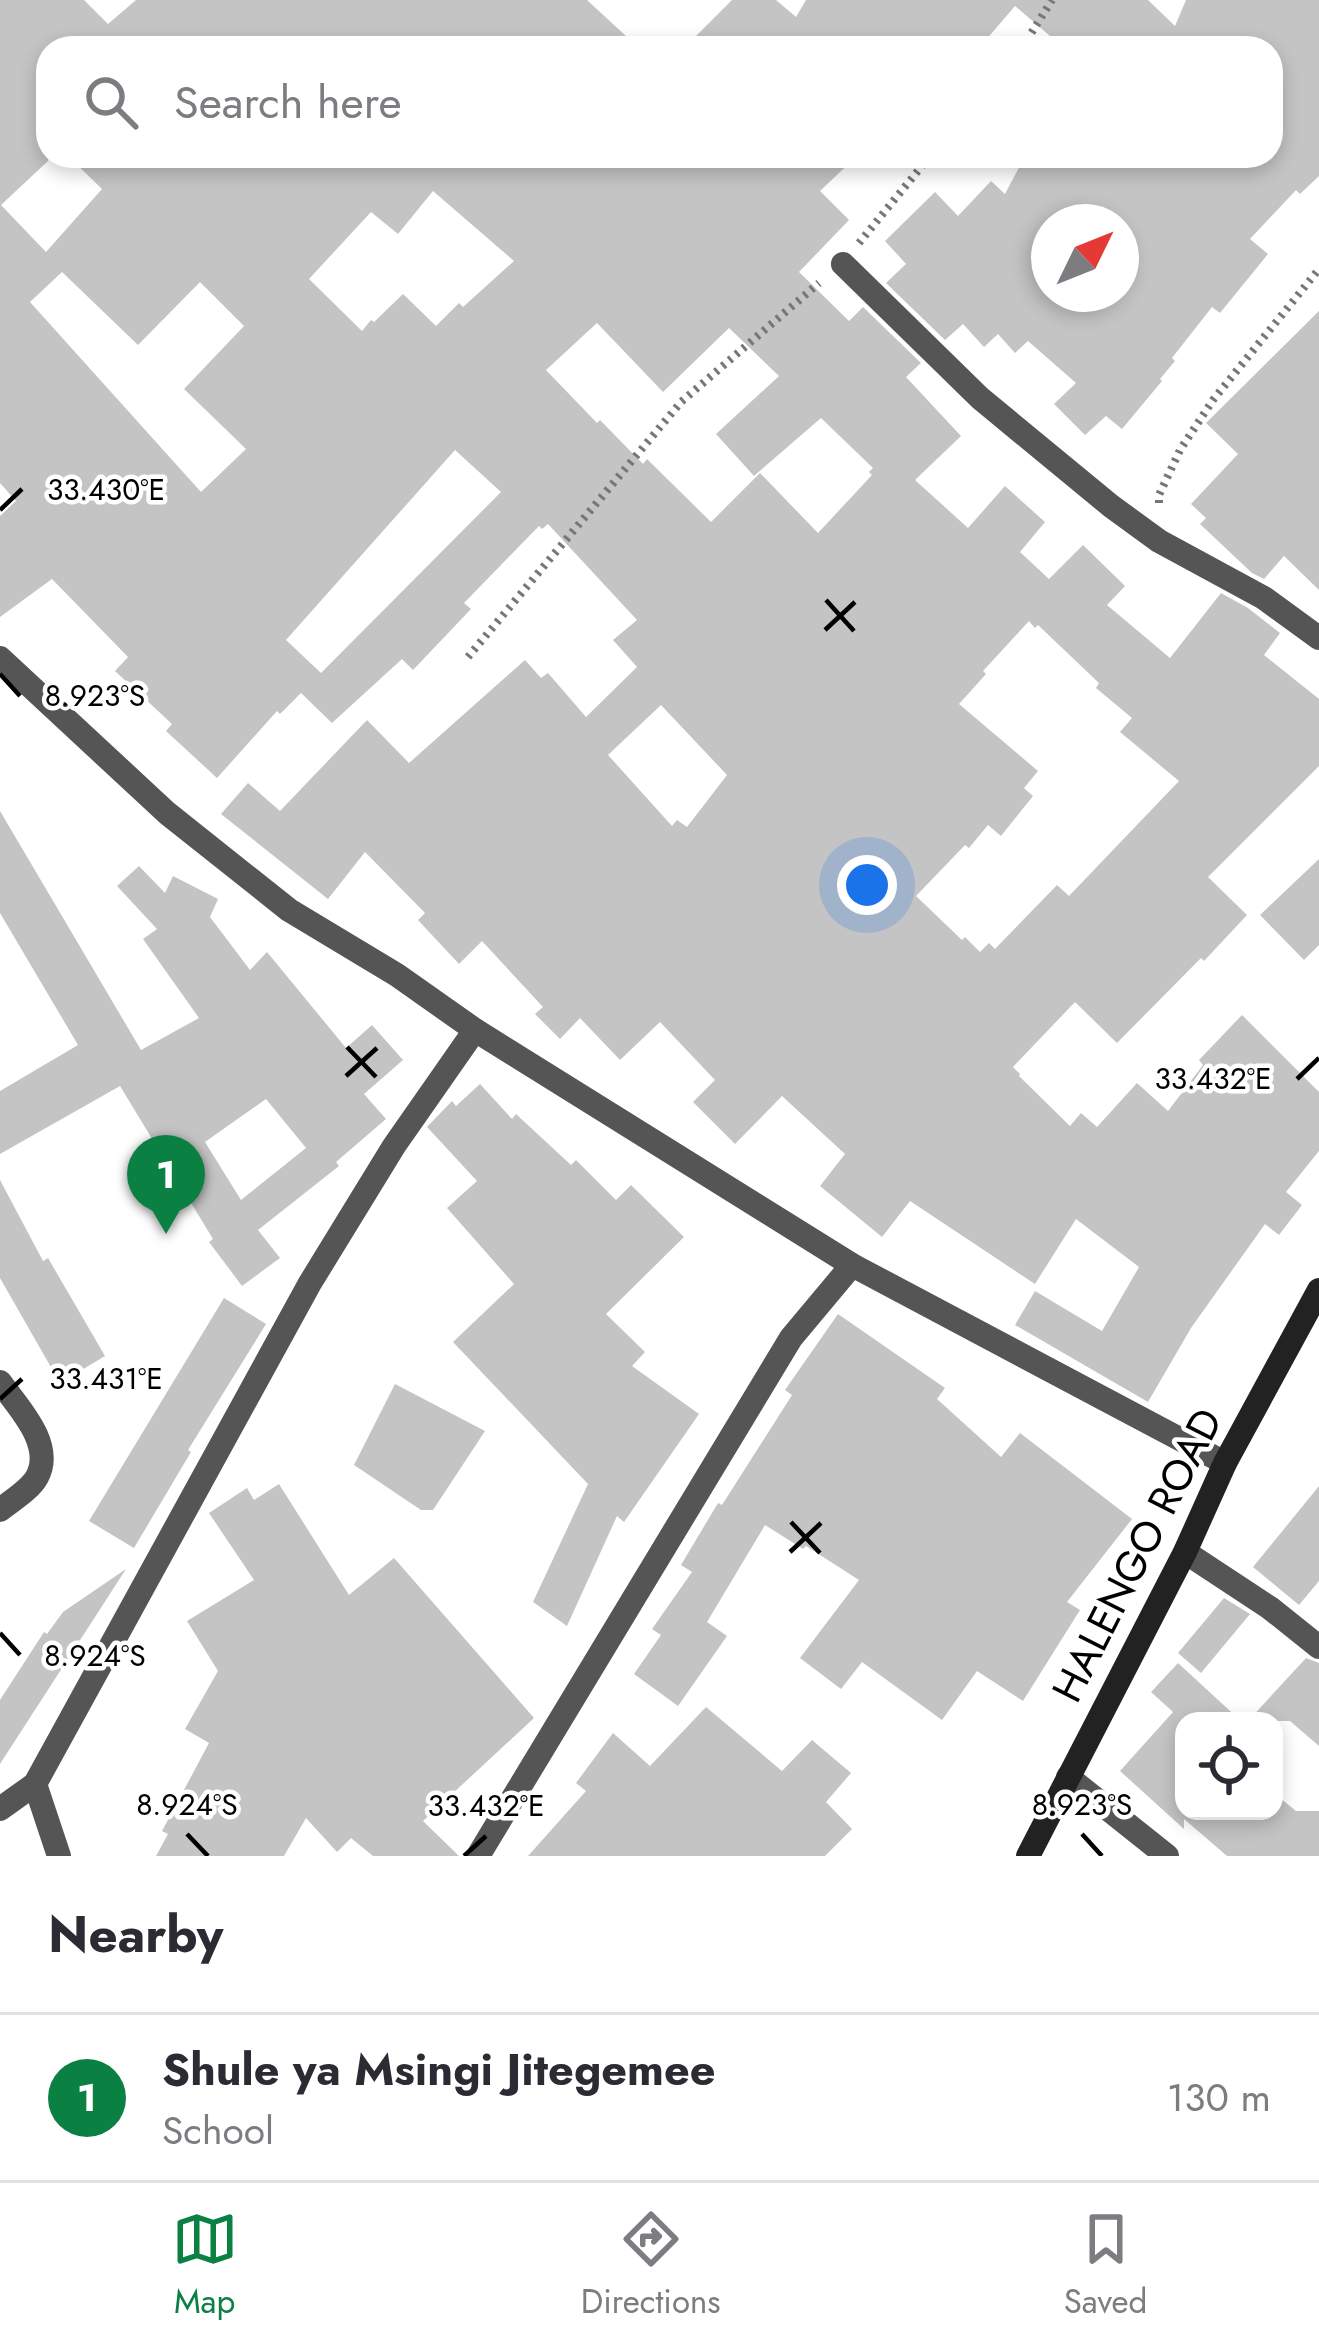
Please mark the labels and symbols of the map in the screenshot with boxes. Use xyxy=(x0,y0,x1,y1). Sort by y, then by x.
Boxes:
north arrow xyxy=(1031,204,1139,312)
text: 33.430°E xyxy=(47,468,165,511)
text: 8.923°S xyxy=(45,674,145,717)
your location xyxy=(837,855,897,915)
text: 33.432°E xyxy=(1154,1057,1272,1100)
pin: 1 xyxy=(127,1135,205,1234)
text: 33.431°E xyxy=(49,1357,163,1400)
street label: HALENGO ROAD xyxy=(1037,1398,1237,1712)
text: 8.924°S xyxy=(44,1634,146,1677)
text: 8.924°S xyxy=(136,1783,238,1826)
text: 8.923°S xyxy=(1032,1783,1132,1826)
text: 33.432°E xyxy=(427,1784,545,1827)

